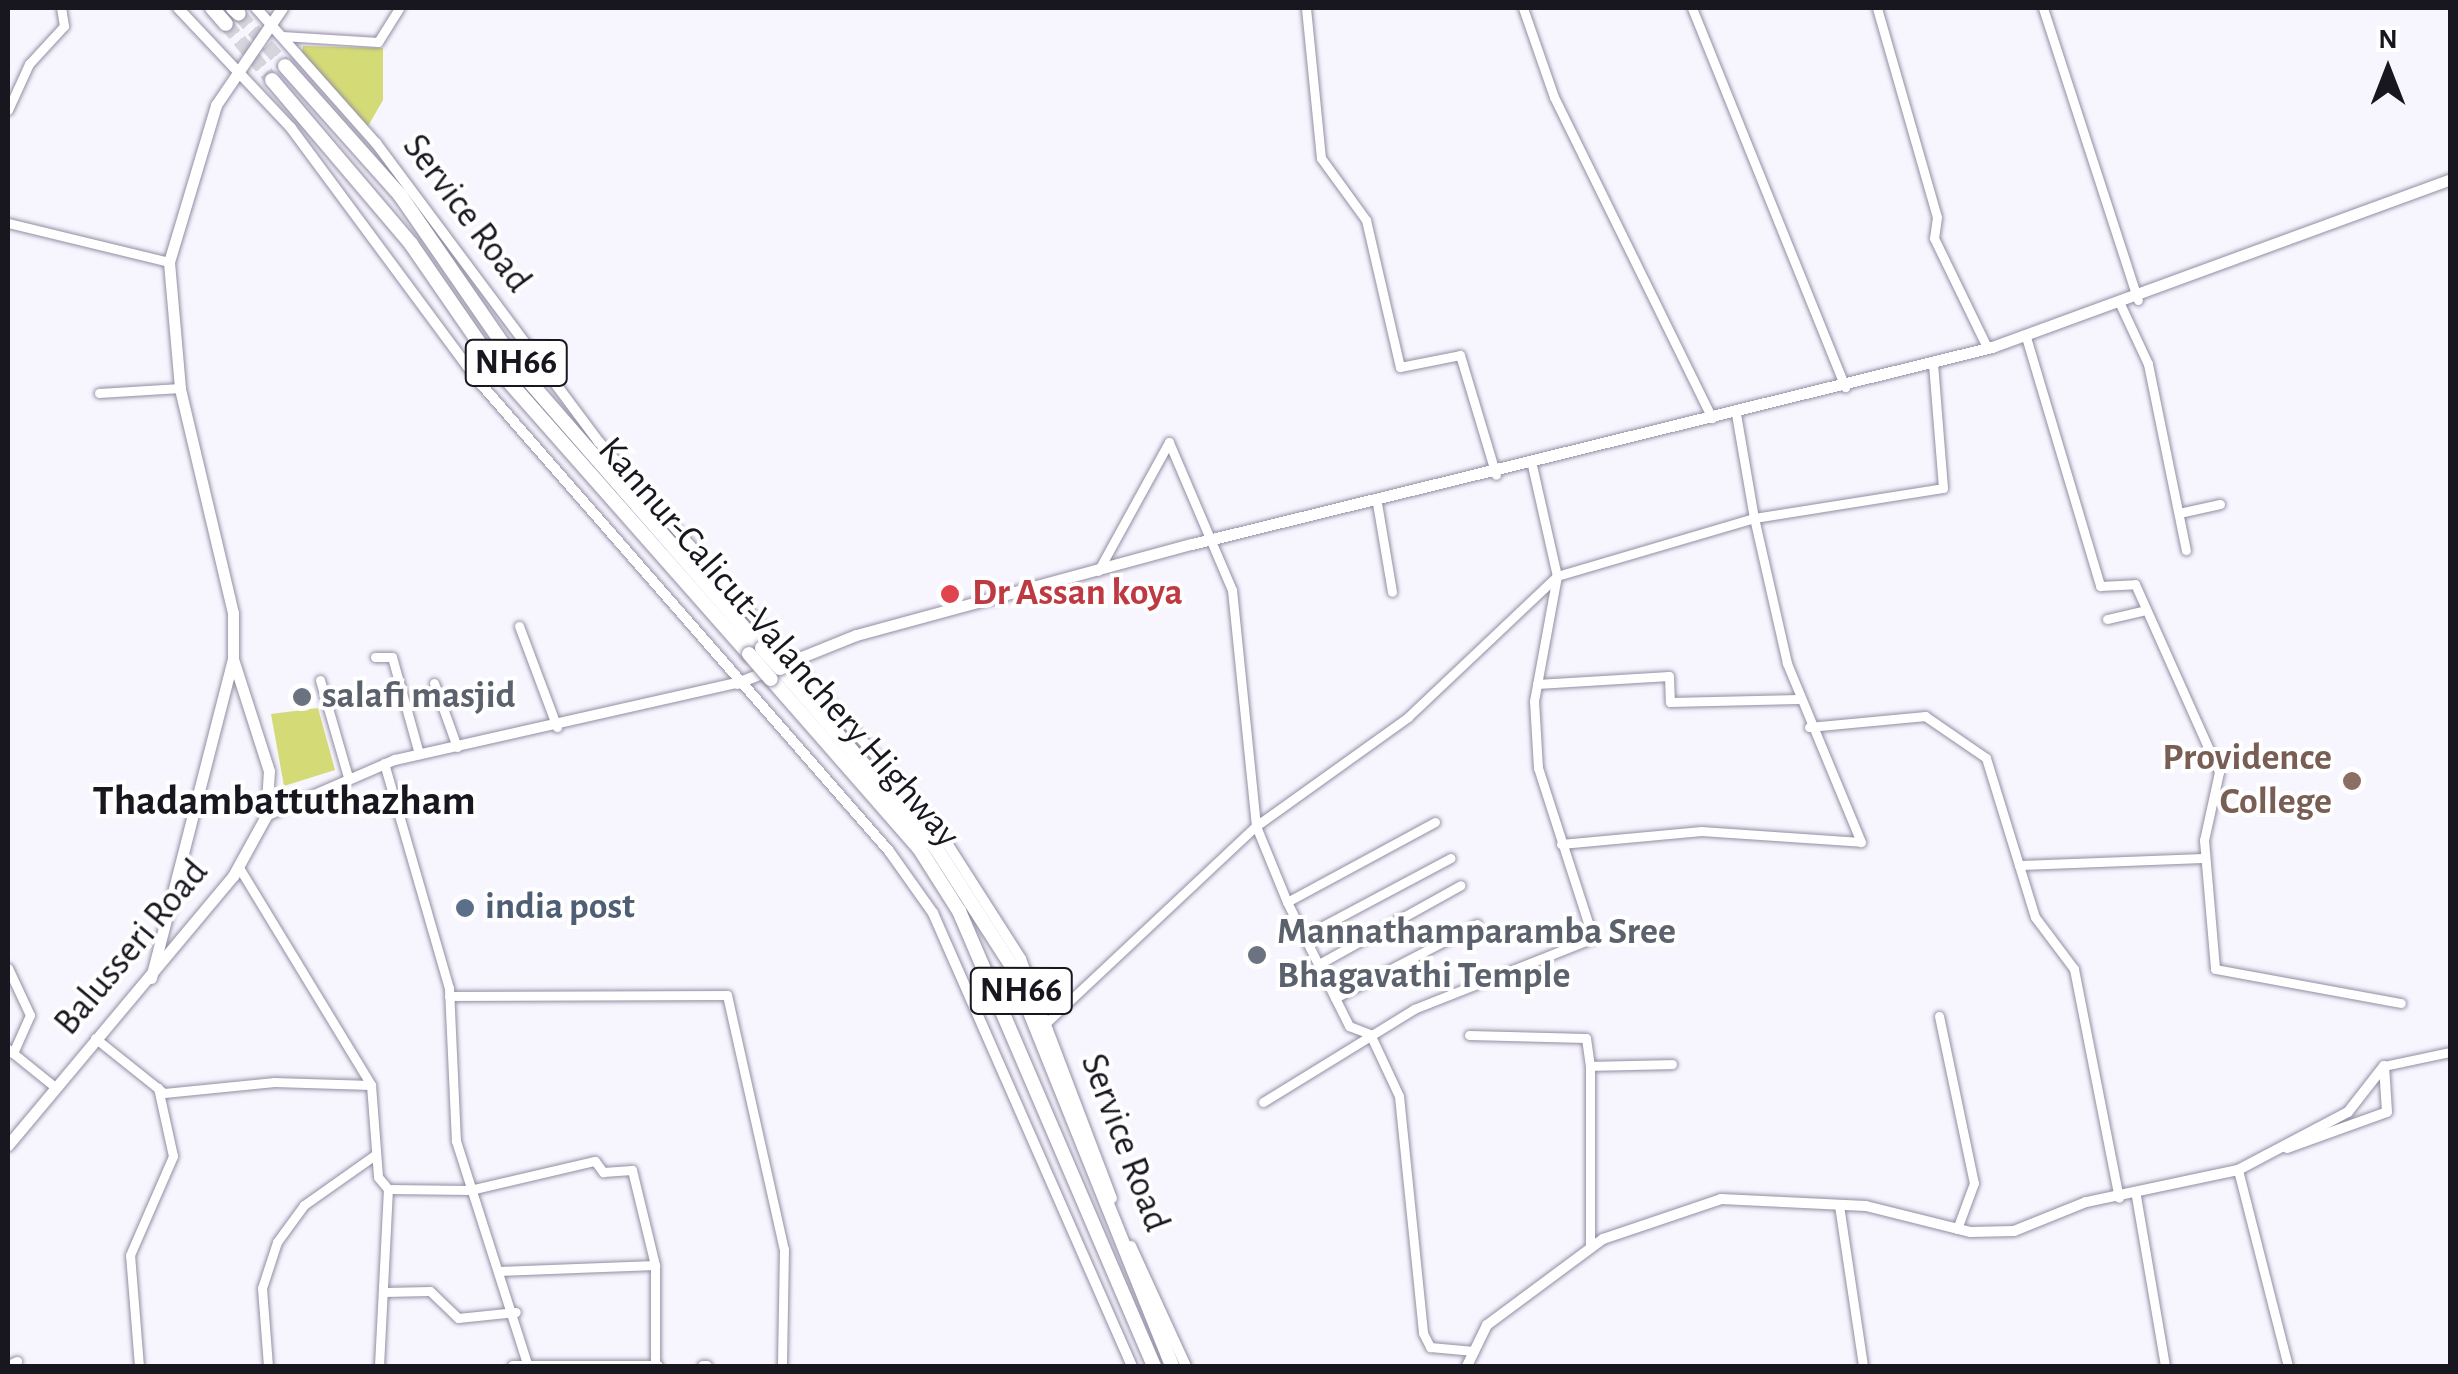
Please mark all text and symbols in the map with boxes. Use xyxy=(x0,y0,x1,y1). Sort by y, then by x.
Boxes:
north arrow xyxy=(2338,20,2438,120)
text: N xyxy=(2378,26,2398,54)
street label: Service Road xyxy=(392,126,540,302)
road number: NH66 xyxy=(464,333,568,393)
street label: Kannur-Calicut-Valanchery Highway xyxy=(587,428,969,858)
place label: Dr Assan koya xyxy=(972,571,1183,617)
marker: Dr Assan koya xyxy=(937,581,963,607)
place label: salafi masjid xyxy=(322,674,516,720)
marker: salafi masjid xyxy=(291,686,313,708)
place label: Providence College xyxy=(2162,736,2332,826)
marker: Providence College xyxy=(2341,770,2363,792)
district label: Thadambattuthazham xyxy=(92,776,476,826)
street label: Balusseri Road xyxy=(45,851,219,1045)
place label: india post xyxy=(485,885,635,931)
marker: india post xyxy=(454,897,476,919)
place label: Mannathamparamba Sree Bhagavathi Temple xyxy=(1277,910,1676,999)
marker: Mannathamparamba Sree Bhagavathi Temple xyxy=(1246,944,1268,966)
road number: NH66 xyxy=(968,961,1074,1021)
street label: Service Road xyxy=(1069,1048,1179,1238)

